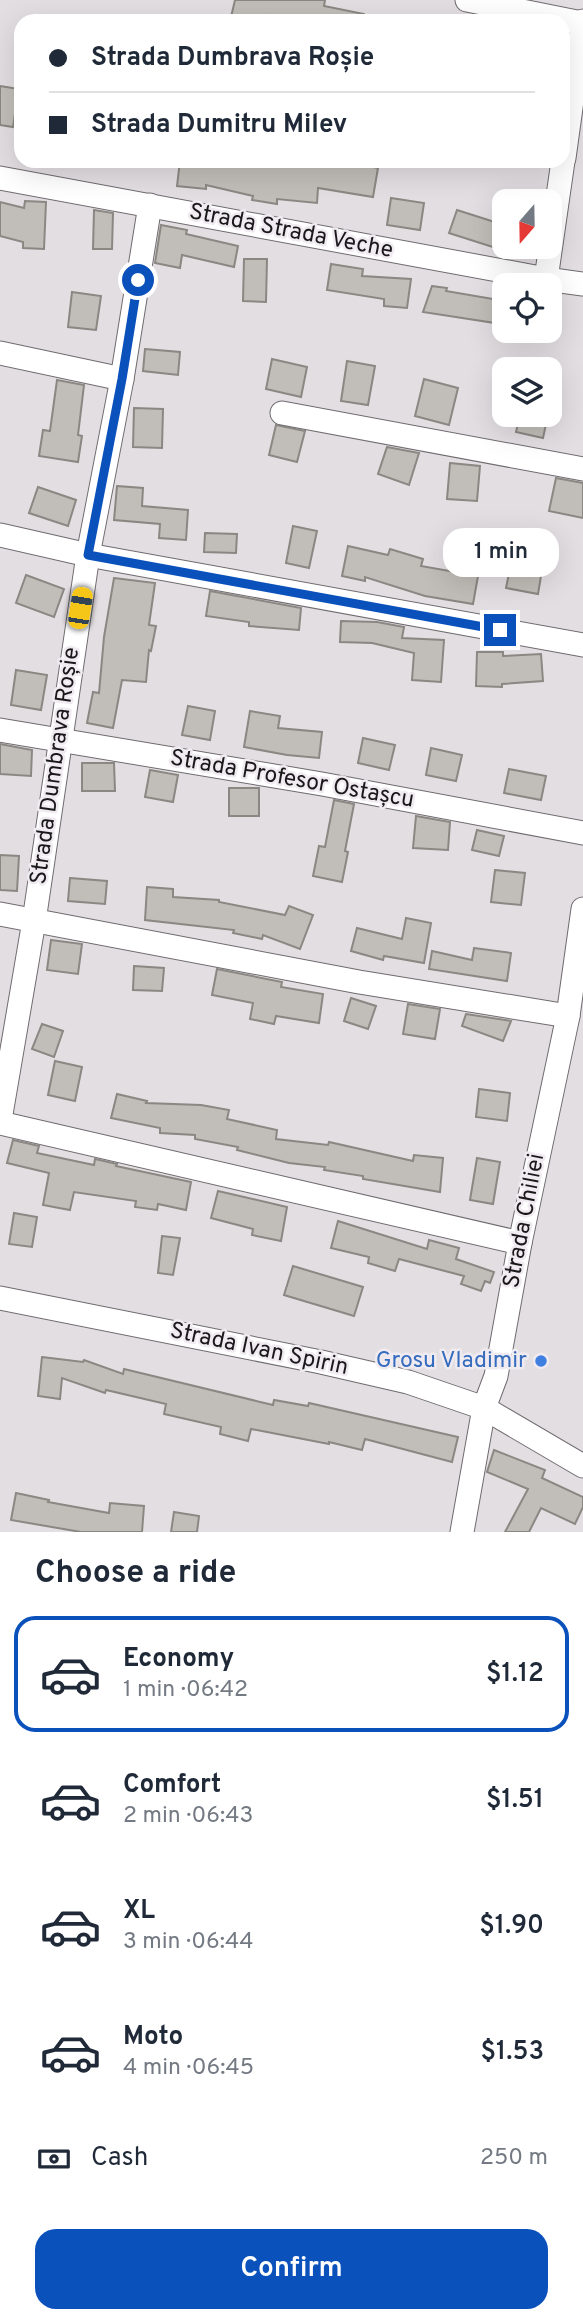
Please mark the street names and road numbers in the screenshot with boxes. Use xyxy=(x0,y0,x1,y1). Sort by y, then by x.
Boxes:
street label: Strada Strada Veche xyxy=(187,198,395,266)
street label: Strada Dumbrava Roșie xyxy=(25,645,87,887)
street label: Strada Profesor Ostașcu xyxy=(168,744,416,816)
street label: Strada Chiliei xyxy=(498,1151,552,1291)
street label: Strada Ivan Spirin xyxy=(167,1317,351,1383)

